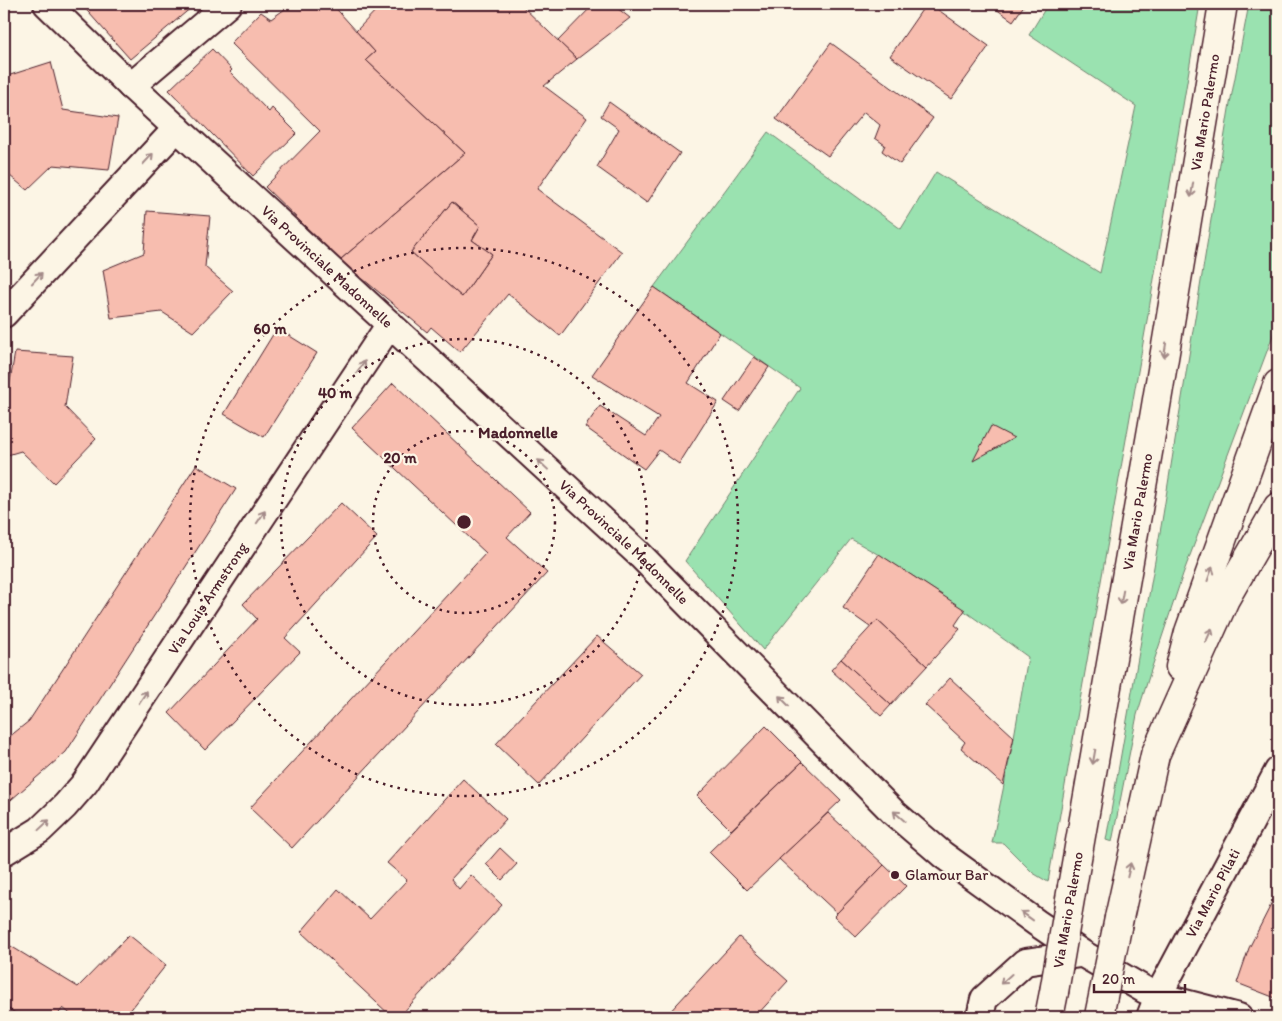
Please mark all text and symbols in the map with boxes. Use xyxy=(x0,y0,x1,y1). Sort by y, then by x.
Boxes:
street label: Via Mario Palermo xyxy=(1186,52,1224,172)
one-way arrow xyxy=(142,153,154,166)
one-way arrow xyxy=(1186,182,1196,198)
street label: Via Provinciale Madonnelle xyxy=(257,202,397,332)
one-way arrow xyxy=(31,272,43,285)
text: 60 m xyxy=(253,320,287,338)
one-way arrow xyxy=(1160,342,1170,358)
one-way arrow xyxy=(356,361,366,375)
text: 40 m xyxy=(318,384,353,402)
district label: Madonnelle xyxy=(478,423,558,442)
text: 20 m xyxy=(383,449,417,467)
street label: Via Mario Palermo xyxy=(1119,452,1157,572)
one-way arrow xyxy=(536,459,549,471)
street label: Via Provinciale Madonnelle xyxy=(555,476,693,608)
one-way arrow xyxy=(257,511,267,525)
centre of rings xyxy=(455,513,473,531)
street label: Via Louis Armstrong xyxy=(164,539,252,658)
one-way arrow xyxy=(1206,567,1215,583)
one-way arrow xyxy=(1117,588,1127,604)
one-way arrow xyxy=(1205,628,1214,643)
one-way arrow xyxy=(138,690,148,704)
one-way arrow xyxy=(778,695,790,707)
one-way arrow xyxy=(1089,748,1099,764)
one-way arrow xyxy=(892,811,905,822)
one-way arrow xyxy=(38,819,51,831)
street label: Via Mario Pilati xyxy=(1182,846,1244,941)
street label: Via Mario Palermo xyxy=(1049,850,1087,970)
one-way arrow xyxy=(1125,863,1135,879)
place label: Glamour Bar xyxy=(905,866,988,884)
marker: Glamour Bar xyxy=(889,869,901,881)
one-way arrow xyxy=(1021,910,1034,921)
scale bar xyxy=(1094,961,1186,993)
text: 20 m xyxy=(1102,970,1136,988)
one-way arrow xyxy=(1000,973,1013,985)

